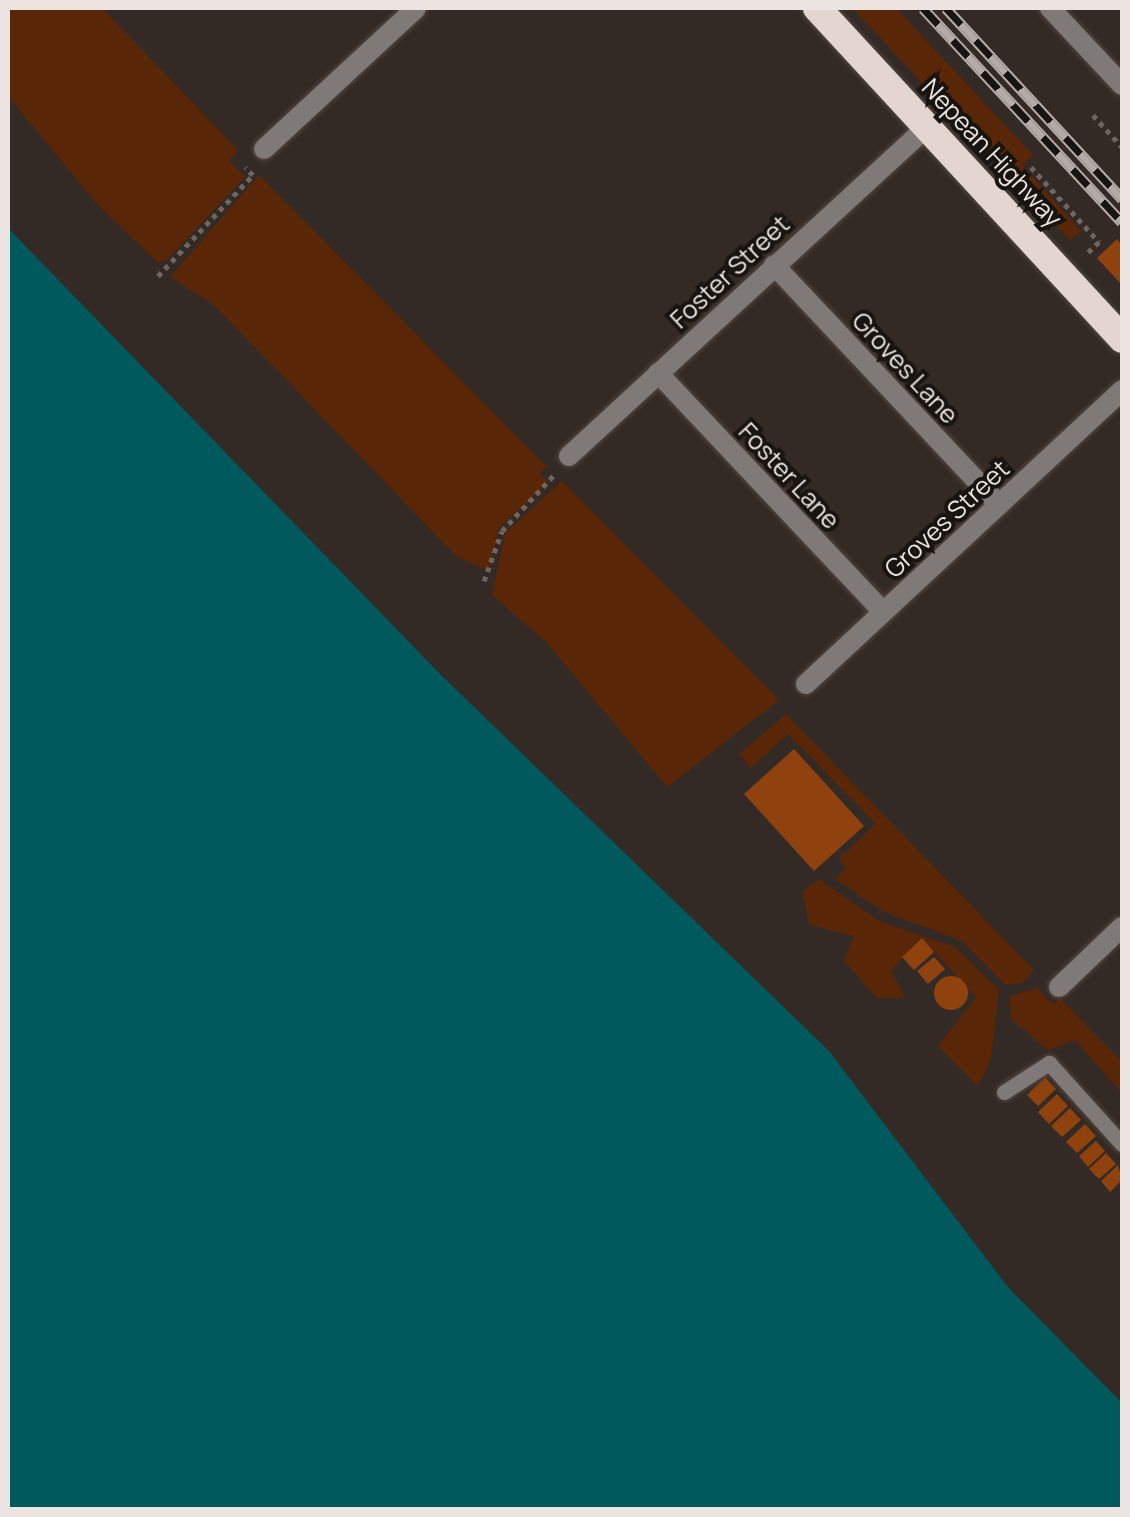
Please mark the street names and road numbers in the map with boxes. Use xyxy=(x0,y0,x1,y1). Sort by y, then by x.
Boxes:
street label: Nepean Highway xyxy=(916,73,1068,233)
street label: Foster Street xyxy=(664,209,796,335)
street label: Groves Lane xyxy=(846,306,964,430)
street label: Foster Lane xyxy=(732,417,846,535)
street label: Groves Street xyxy=(879,454,1015,584)

